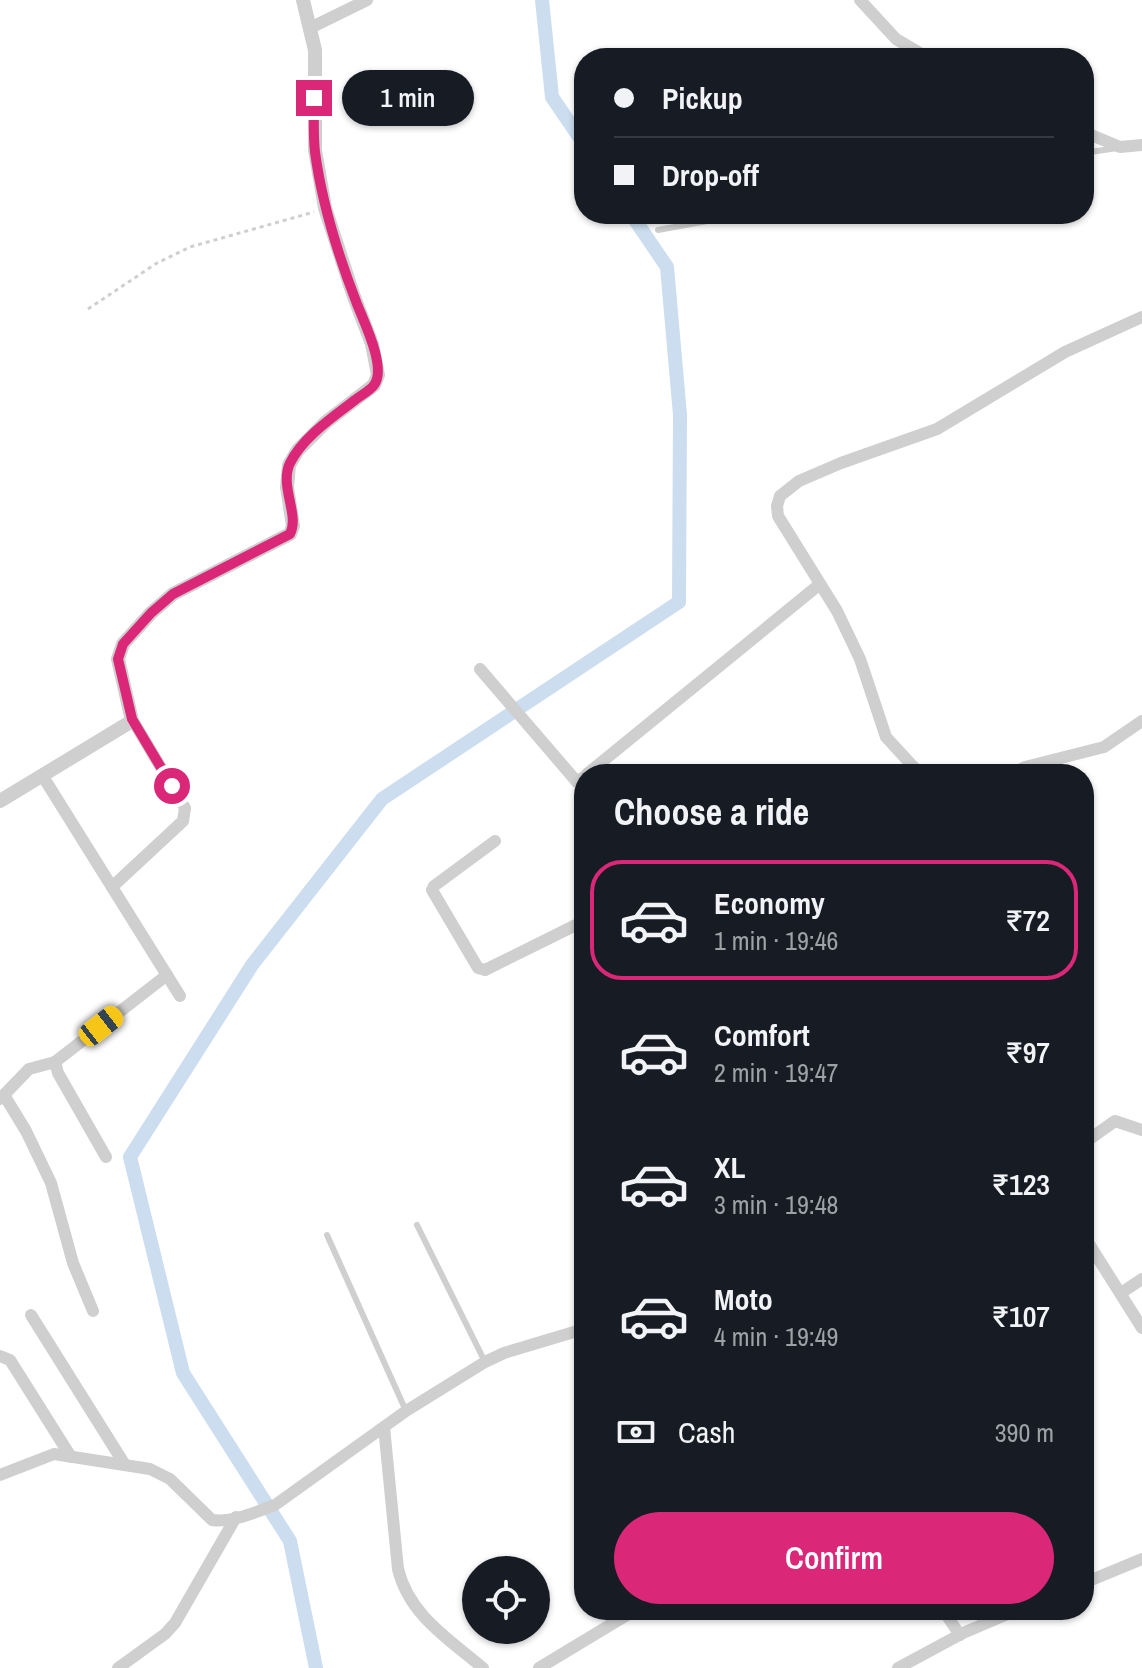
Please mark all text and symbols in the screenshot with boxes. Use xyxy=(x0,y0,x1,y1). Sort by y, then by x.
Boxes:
callout: 1 min xyxy=(342,70,474,126)
text: Pickup xyxy=(662,78,743,118)
route end xyxy=(296,80,332,116)
text: 1 min xyxy=(381,80,435,115)
text: Drop-off xyxy=(662,155,759,195)
route start xyxy=(154,768,190,804)
text: Choose a ride xyxy=(614,788,809,836)
text: Economy xyxy=(714,883,825,923)
icon: car xyxy=(618,884,690,956)
text: ₹72 xyxy=(1005,900,1050,940)
text: 1 min · 19:46 xyxy=(714,923,838,958)
car xyxy=(75,1002,127,1050)
text: Comfort xyxy=(714,1015,810,1055)
icon: car xyxy=(618,1016,690,1088)
text: ₹97 xyxy=(1005,1032,1050,1072)
text: 2 min · 19:47 xyxy=(714,1055,838,1090)
text: XL xyxy=(714,1147,745,1187)
icon: car xyxy=(618,1148,690,1220)
text: ₹123 xyxy=(992,1164,1050,1204)
text: 3 min · 19:48 xyxy=(714,1187,838,1222)
text: Moto xyxy=(714,1279,773,1319)
icon: car xyxy=(618,1280,690,1352)
text: ₹107 xyxy=(992,1296,1050,1336)
text: 4 min · 19:49 xyxy=(714,1319,838,1354)
icon: cash xyxy=(614,1410,658,1454)
text: Cash xyxy=(678,1412,735,1452)
text: 390 m xyxy=(995,1415,1054,1450)
button: Confirm xyxy=(614,1512,1054,1604)
map controls xyxy=(462,1556,550,1644)
button: locate xyxy=(462,1556,550,1644)

